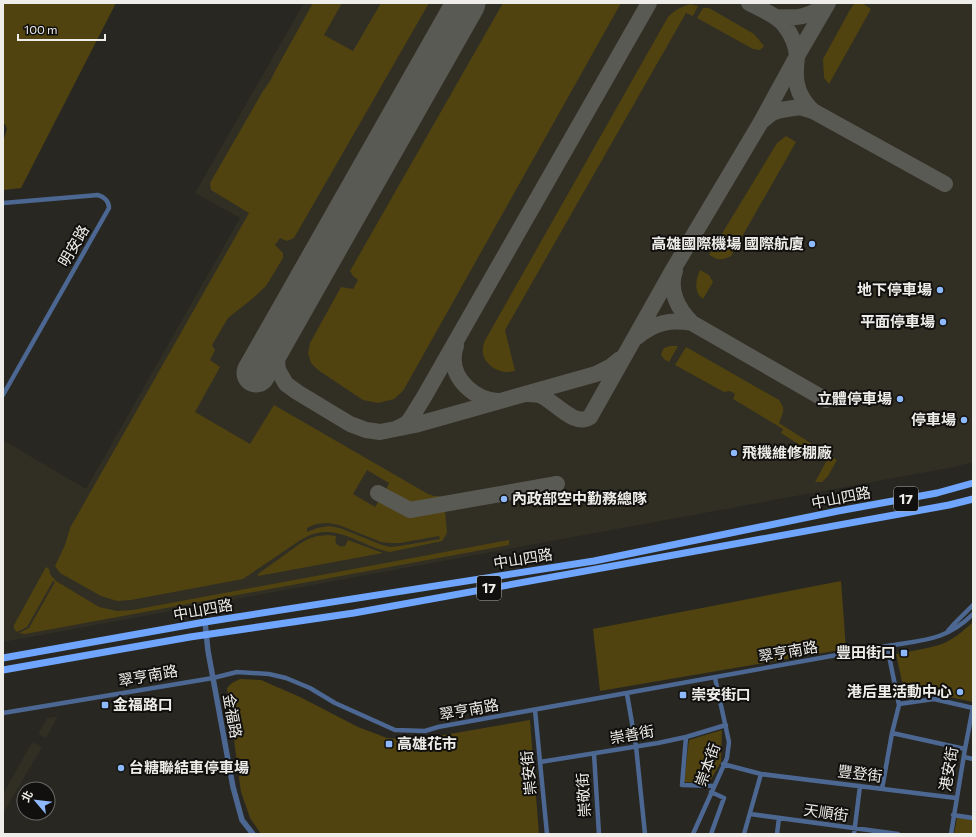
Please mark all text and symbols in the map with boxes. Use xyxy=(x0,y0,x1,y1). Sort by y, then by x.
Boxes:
scale bar xyxy=(18,16,105,42)
text: 100 m xyxy=(24,22,58,36)
street label: 明安路 xyxy=(54,222,92,269)
place label: 高雄國際機場 國際航廈 xyxy=(651,234,804,252)
marker: 高雄國際機場 國際航廈 xyxy=(807,239,817,249)
place label: 地下停車場 xyxy=(857,280,932,298)
marker: 地下停車場 xyxy=(935,285,945,295)
place label: 平面停車場 xyxy=(860,312,935,330)
marker: 平面停車場 xyxy=(938,317,948,327)
place label: 立體停車場 xyxy=(817,389,892,407)
marker: 立體停車場 xyxy=(895,394,905,404)
place label: 停車場 xyxy=(911,410,956,428)
marker: 停車場 xyxy=(959,415,969,425)
place label: 飛機維修棚廠 xyxy=(742,443,832,461)
marker: 飛機維修棚廠 xyxy=(729,448,739,458)
street label: 中山四路 xyxy=(810,482,872,512)
road number: 17 xyxy=(894,487,918,511)
place label: 內政部空中勤務總隊 xyxy=(512,489,647,507)
marker: 內政部空中勤務總隊 xyxy=(499,494,509,504)
street label: 中山四路 xyxy=(492,544,554,572)
road number: 17 xyxy=(477,576,501,600)
street label: 中山四路 xyxy=(172,595,234,623)
street label: 翠亨南路 xyxy=(757,637,819,665)
place label: 豐田街口 xyxy=(836,643,896,661)
marker: 豐田街口 xyxy=(899,648,909,658)
street label: 翠亨南路 xyxy=(117,661,179,689)
place label: 港后里活動中心 xyxy=(847,682,952,700)
place label: 崇安街口 xyxy=(691,685,751,703)
marker: 港后里活動中心 xyxy=(955,687,965,697)
marker: 崇安街口 xyxy=(678,690,688,700)
street label: 金福路 xyxy=(220,692,246,740)
place label: 金福路口 xyxy=(113,695,173,713)
street label: 翠亨南路 xyxy=(438,695,500,723)
marker: 金福路口 xyxy=(100,700,110,710)
street label: 崇善街 xyxy=(608,721,656,747)
place label: 高雄花市 xyxy=(397,734,457,752)
marker: 高雄花市 xyxy=(384,739,394,749)
street label: 崇本街 xyxy=(691,740,723,789)
street label: 港安街 xyxy=(935,745,961,793)
street label: 崇安街 xyxy=(517,750,539,796)
place label: 台糖聯結車停車場 xyxy=(129,758,249,776)
street label: 豐登街 xyxy=(837,761,884,785)
marker: 台糖聯結車停車場 xyxy=(116,763,126,773)
street label: 崇敬街 xyxy=(572,772,594,818)
north arrow xyxy=(16,781,56,821)
text: 北 xyxy=(18,788,35,804)
street label: 天順街 xyxy=(803,800,850,824)

